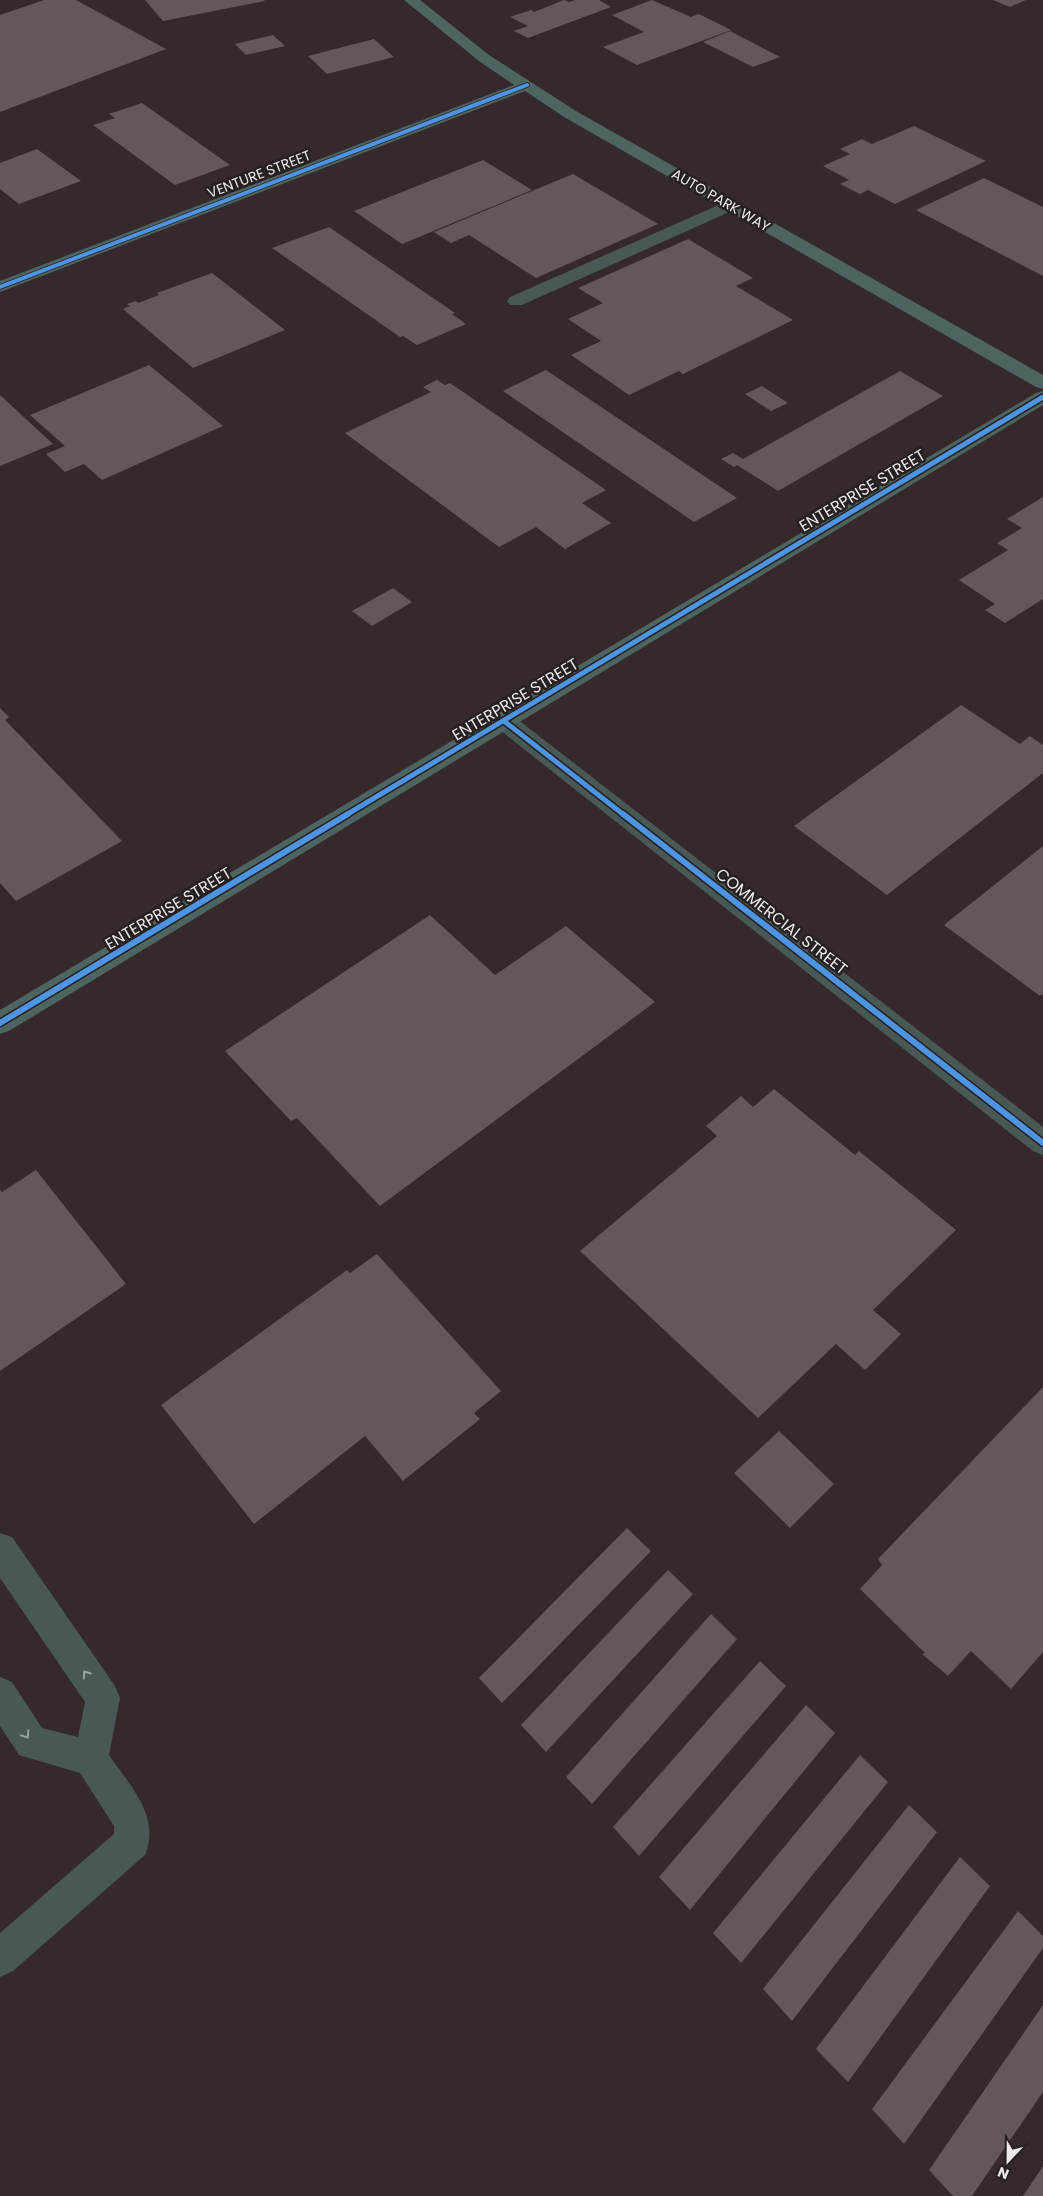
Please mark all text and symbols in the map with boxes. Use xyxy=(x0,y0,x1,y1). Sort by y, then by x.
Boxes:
street label: VENTURE STREET xyxy=(204,145,314,203)
street label: AUTO PARK WAY xyxy=(668,164,774,236)
street label: ENTERPRISE STREET xyxy=(795,443,930,537)
street label: ENTERPRISE STREET xyxy=(448,652,583,746)
street label: ENTERPRISE STREET xyxy=(101,861,236,955)
street label: COMMERCIAL STREET xyxy=(711,863,853,980)
one-way arrow xyxy=(83,1670,92,1679)
one-way arrow xyxy=(20,1729,29,1738)
north arrow xyxy=(983,2136,1033,2186)
text: N xyxy=(995,2162,1012,2184)

